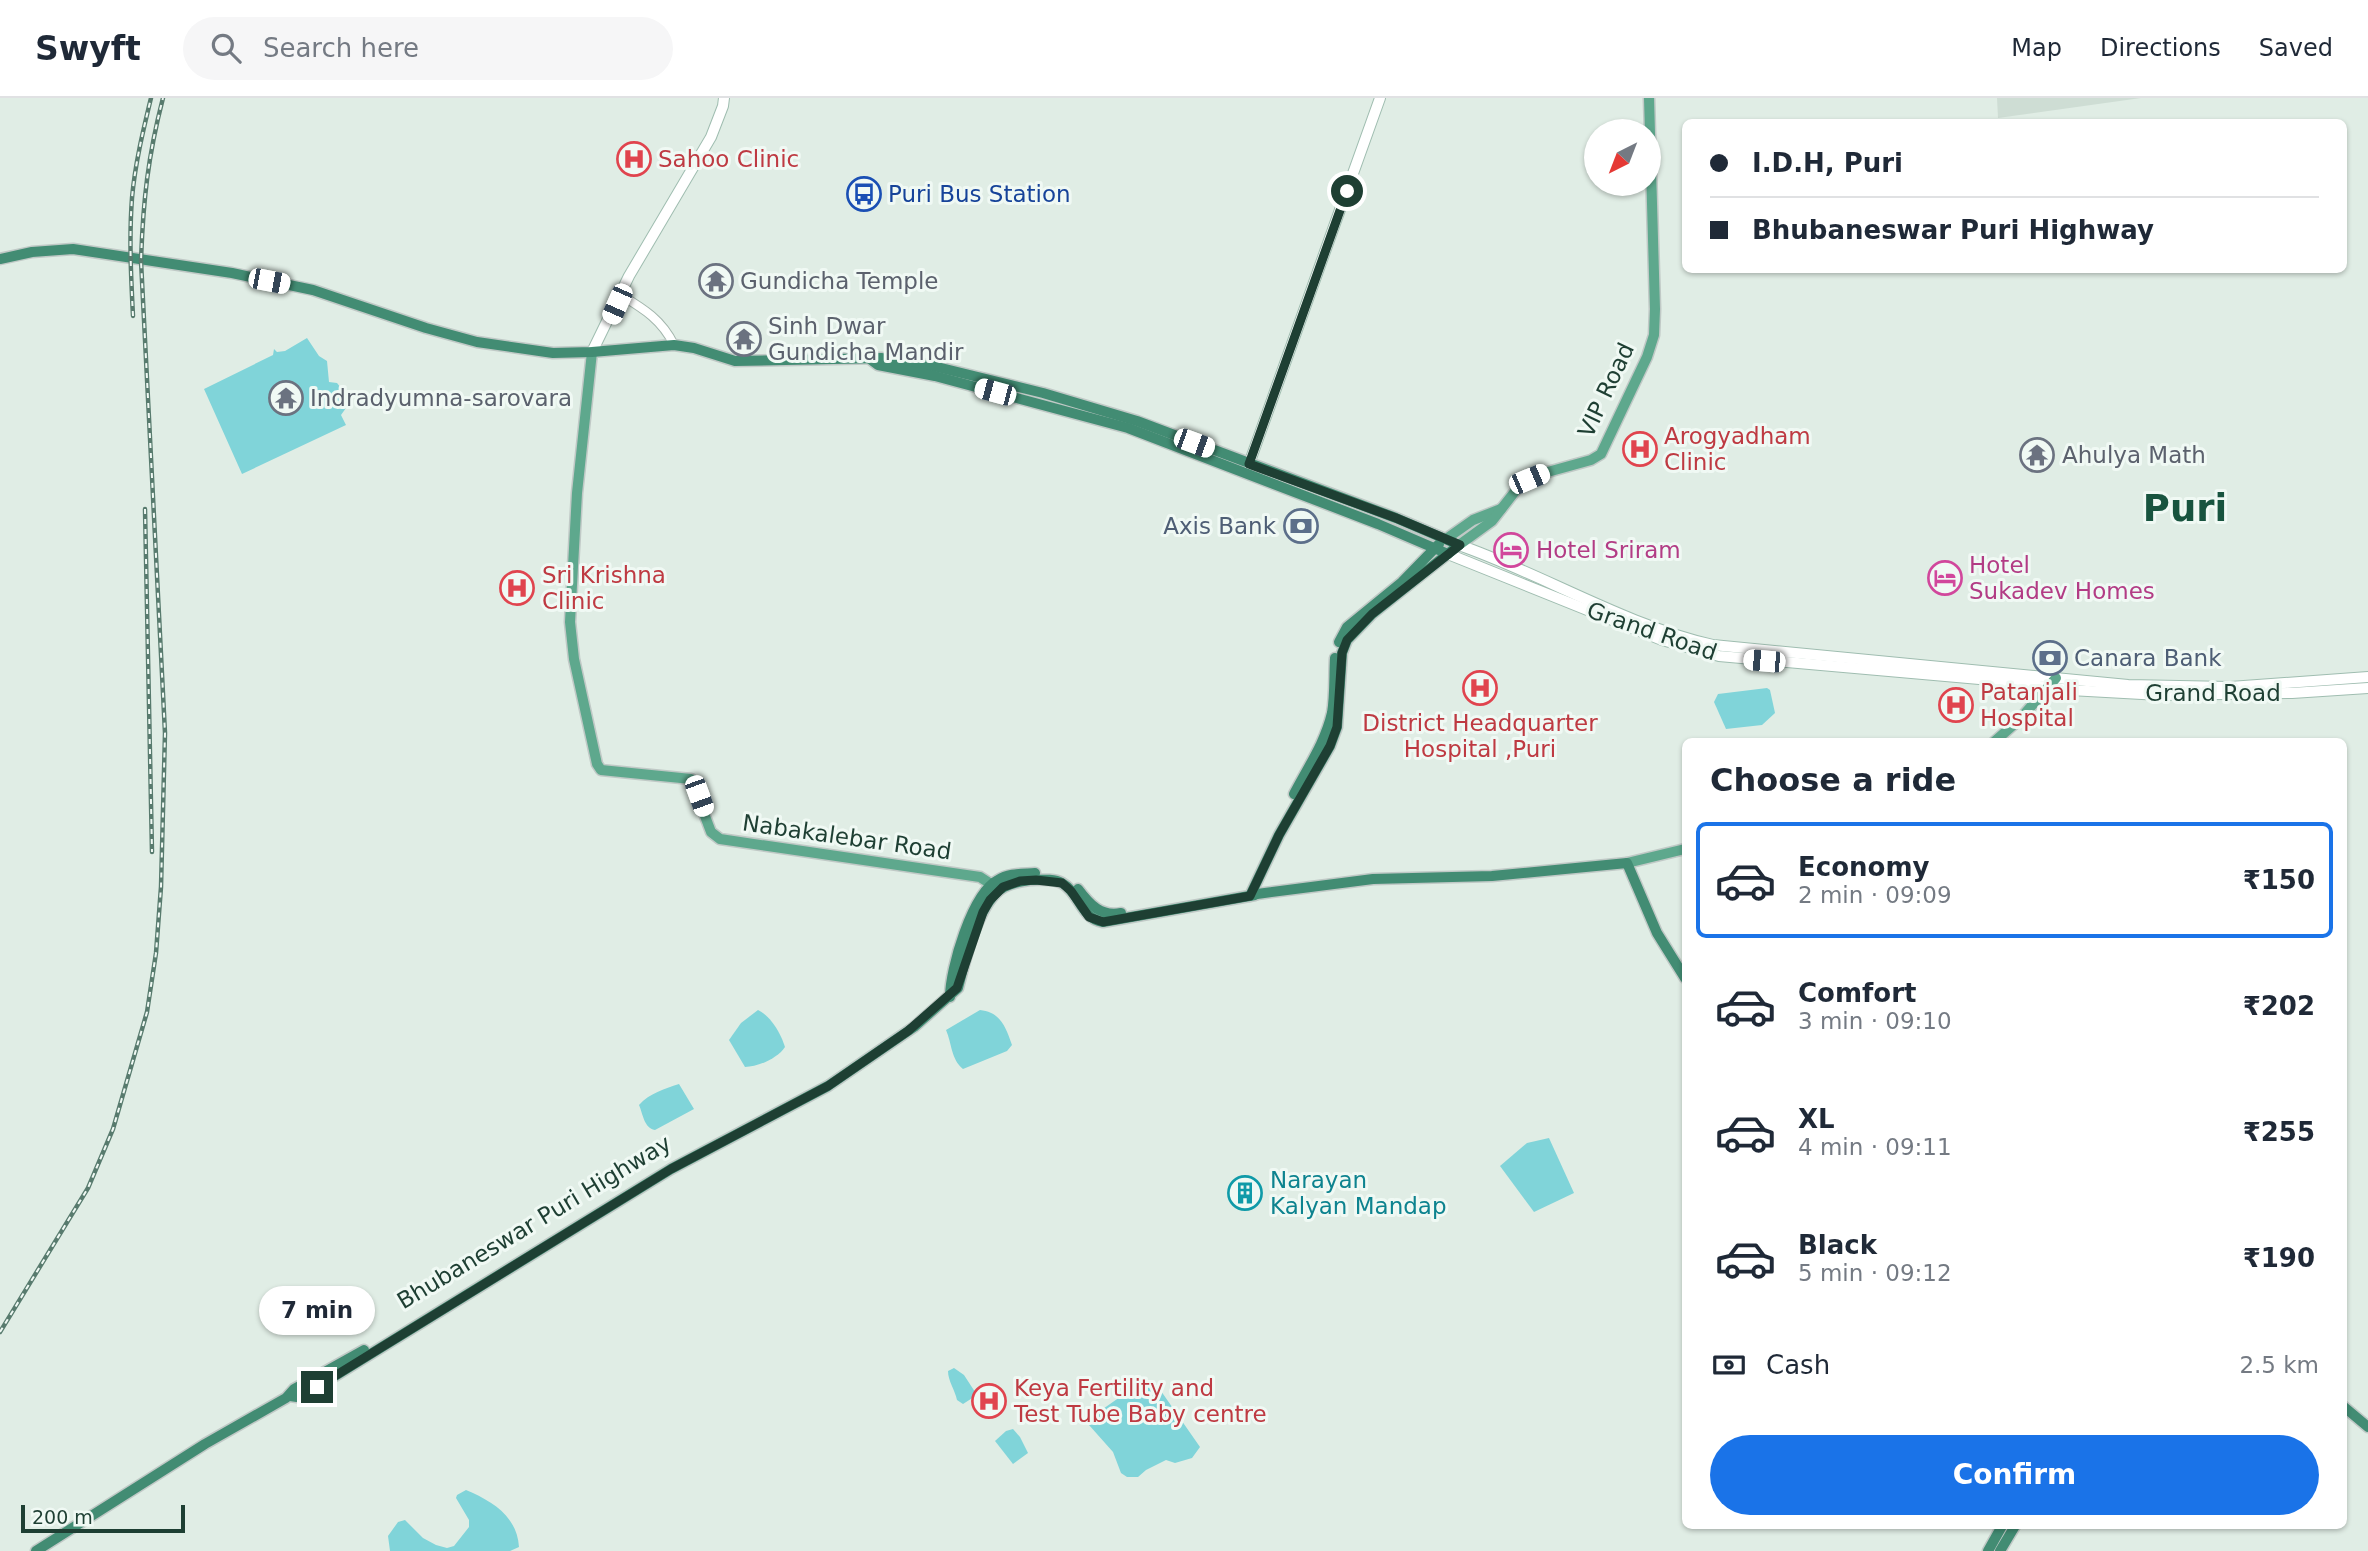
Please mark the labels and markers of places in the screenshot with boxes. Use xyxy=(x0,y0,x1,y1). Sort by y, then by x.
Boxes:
hospital icon: Sahoo Clinic xyxy=(615,140,653,178)
place label: Sahoo Clinic xyxy=(658,146,799,172)
bus stop icon: Puri Bus Station xyxy=(845,175,883,213)
place label: Puri Bus Station xyxy=(888,181,1071,207)
temple icon: Gundicha Temple xyxy=(697,262,735,300)
place label: Gundicha Temple xyxy=(740,268,938,294)
place label: Sinh Dwar Gundicha Mandir xyxy=(768,313,964,365)
temple icon: Sinh Dwar Gundicha Mandir xyxy=(725,320,763,358)
temple icon: Indradyumna-sarovara xyxy=(267,379,305,417)
place label: Indradyumna-sarovara xyxy=(310,385,572,411)
place label: Arogyadham Clinic xyxy=(1664,423,1811,475)
hospital icon: Arogyadham Clinic xyxy=(1621,430,1659,468)
temple icon: Ahulya Math xyxy=(2018,436,2056,474)
place label: Ahulya Math xyxy=(2062,442,2206,468)
bank icon: Axis Bank xyxy=(1282,507,1320,545)
place label: Axis Bank xyxy=(1163,513,1277,539)
hotel icon: Hotel Sriram xyxy=(1492,531,1530,569)
place label: Hotel Sriram xyxy=(1536,537,1681,563)
place label: Hotel Sukadev Homes xyxy=(1969,552,2155,604)
hotel icon: Hotel Sukadev Homes xyxy=(1926,559,1964,597)
place label: Sri Krishna Clinic xyxy=(542,562,666,614)
hospital icon: Sri Krishna Clinic xyxy=(498,569,536,607)
bank icon: Canara Bank xyxy=(2031,639,2069,677)
place label: Canara Bank xyxy=(2074,645,2222,671)
hospital icon: District Headquarter Hospital ,Puri xyxy=(1461,669,1499,707)
place label: Patanjali Hospital xyxy=(1980,679,2078,731)
hospital icon: Patanjali Hospital xyxy=(1937,686,1975,724)
place label: District Headquarter Hospital ,Puri xyxy=(1362,710,1598,762)
place label: Narayan Kalyan Mandap xyxy=(1270,1167,1447,1219)
building icon: Narayan Kalyan Mandap xyxy=(1226,1174,1264,1212)
place label: Keya Fertility and Test Tube Baby centre xyxy=(1013,1375,1267,1427)
hospital icon: Keya Fertility and Test Tube Baby centre xyxy=(970,1382,1008,1420)

